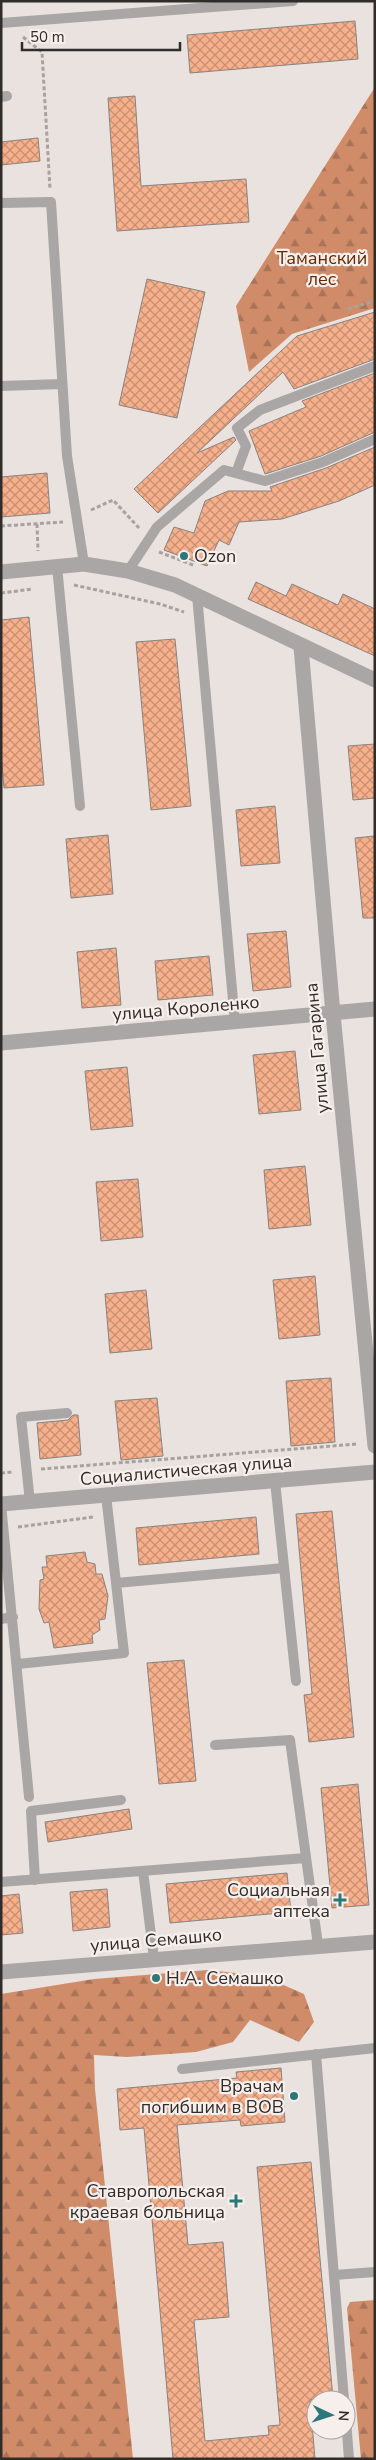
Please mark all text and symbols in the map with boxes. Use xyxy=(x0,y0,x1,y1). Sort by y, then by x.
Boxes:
scale bar xyxy=(22,20,180,52)
text: 50 m xyxy=(30,27,65,47)
park label: Таманский лес xyxy=(277,246,367,291)
place label: Ozon xyxy=(194,544,236,568)
marker: Ozon xyxy=(178,550,190,562)
street label: улица Гагарина xyxy=(299,982,335,1114)
street label: улица Короленко xyxy=(112,990,260,1026)
street label: Социалистическая улица xyxy=(79,1449,293,1491)
place label: Социальная аптека xyxy=(227,1878,330,1923)
marker: Социальная аптека xyxy=(334,1894,346,1906)
street label: улица Семашко xyxy=(89,1922,223,1958)
place label: Н.А. Семашко xyxy=(166,1966,284,1990)
marker: Н.А. Семашко xyxy=(150,1972,162,1984)
place label: Врачам погибшим в ВОВ xyxy=(141,2074,284,2119)
marker: Врачам погибшим в ВОВ xyxy=(288,2090,300,2102)
place label: Ставропольская краевая больница xyxy=(70,2179,225,2224)
marker: Ставропольская краевая больница xyxy=(229,2194,243,2208)
north arrow xyxy=(306,2390,356,2440)
text: N xyxy=(334,2410,353,2422)

